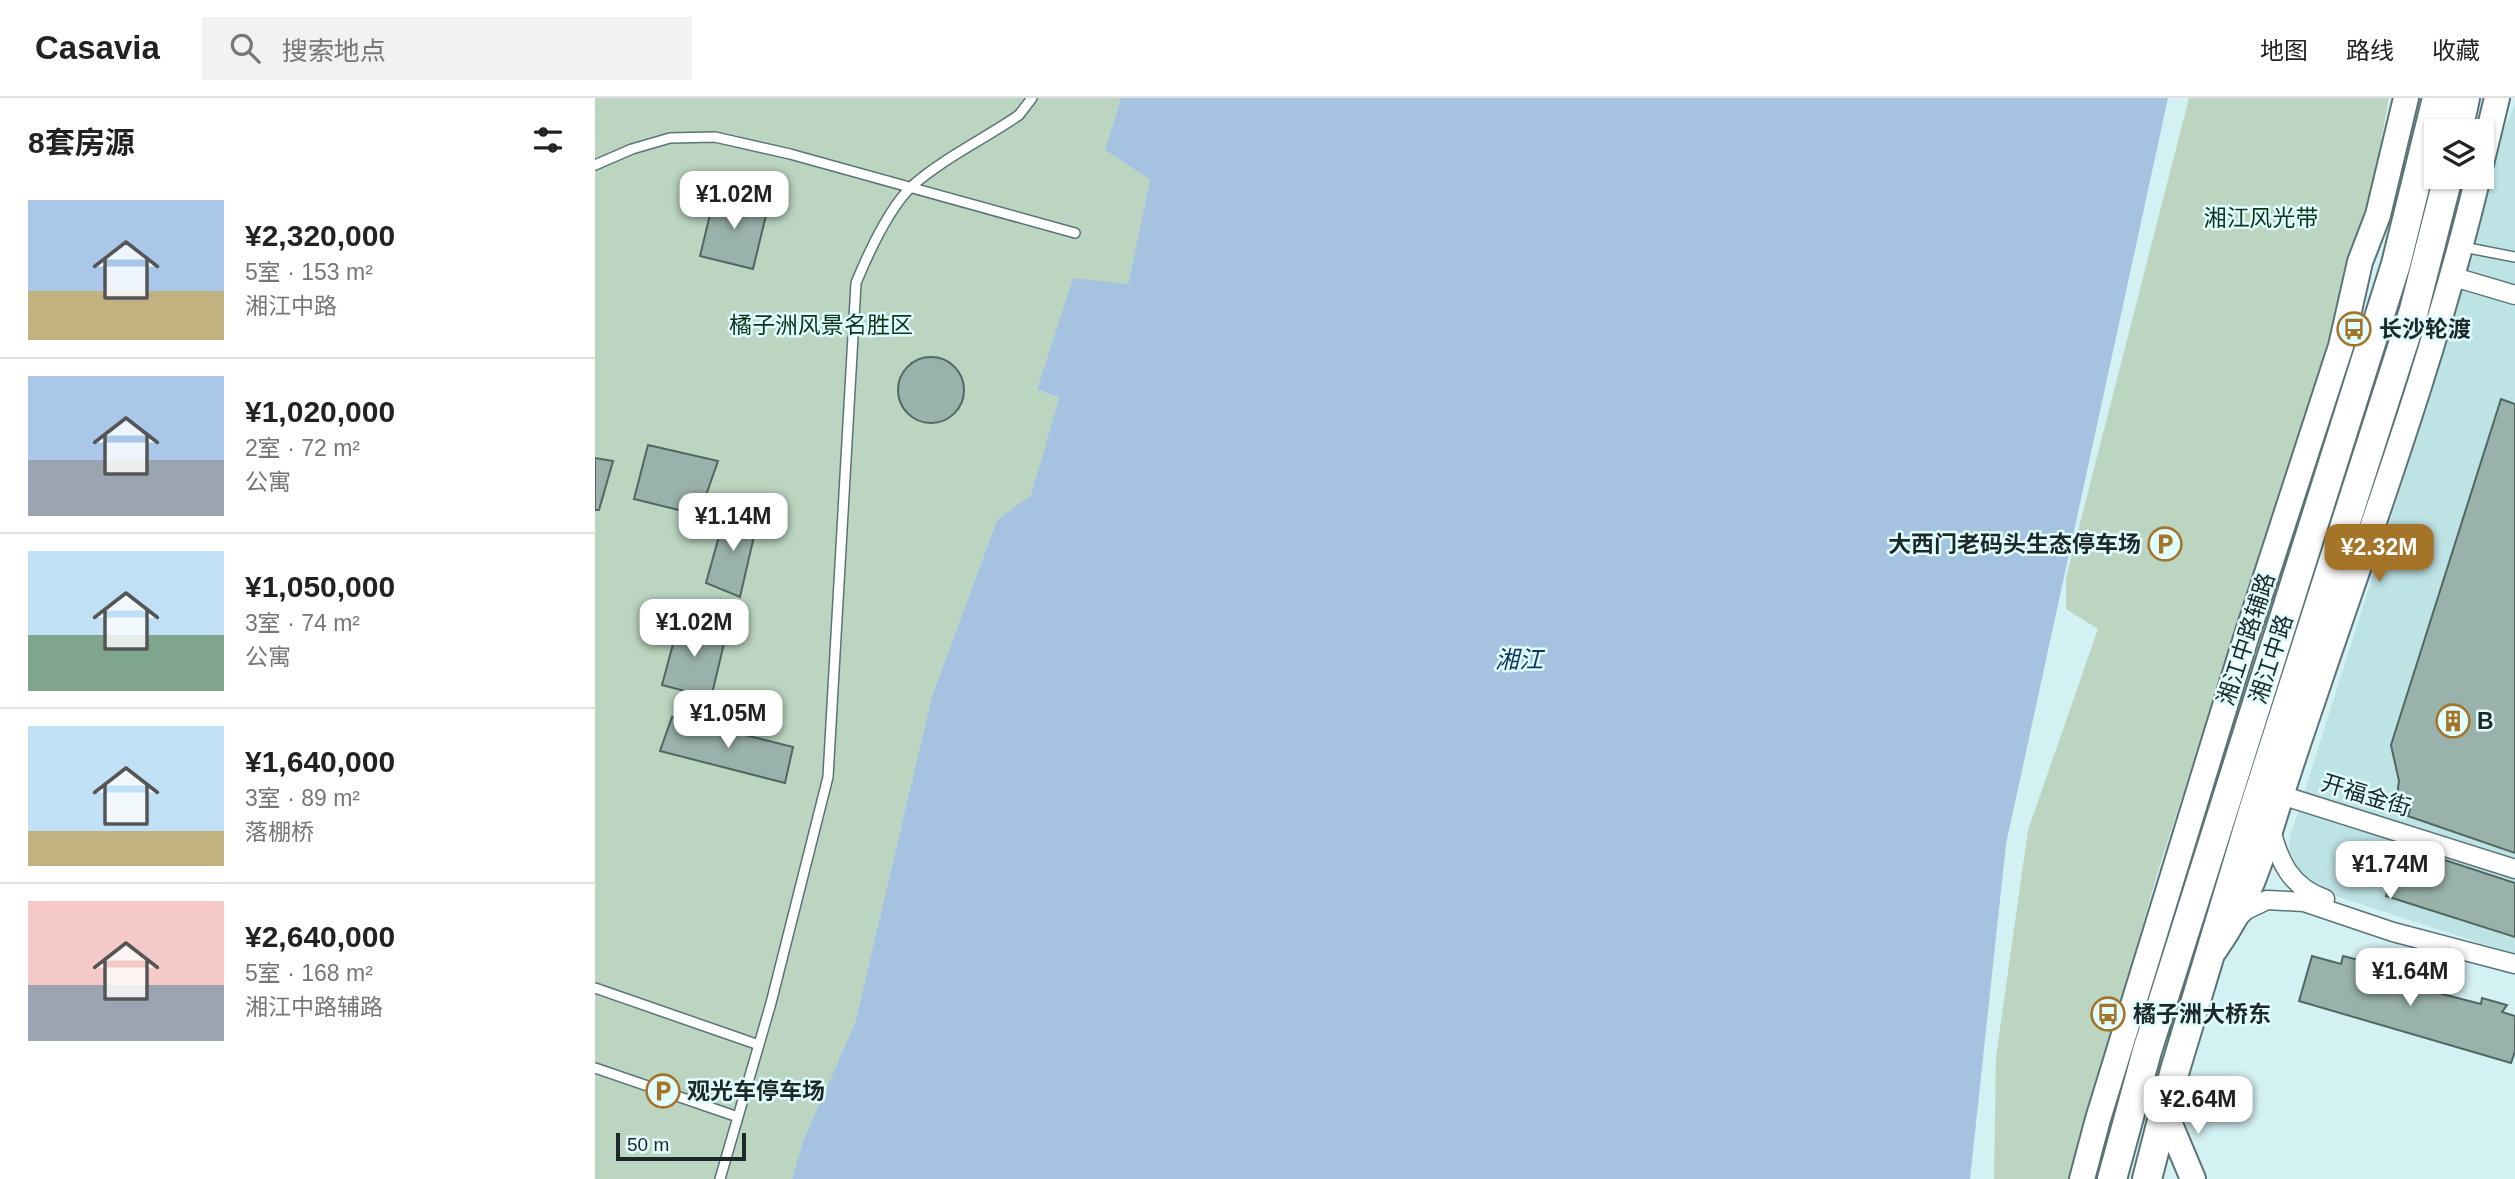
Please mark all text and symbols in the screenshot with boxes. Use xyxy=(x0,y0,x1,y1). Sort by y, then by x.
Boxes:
search box xyxy=(202,17,692,80)
text: Casavia xyxy=(35,29,160,66)
icon: search xyxy=(226,29,264,67)
text: 搜索地点 xyxy=(282,36,386,66)
text: 地图 xyxy=(2260,37,2308,64)
text: 路线 xyxy=(2346,37,2394,64)
text: 收藏 xyxy=(2432,37,2480,64)
map controls xyxy=(2424,119,2494,189)
button: layers xyxy=(2424,119,2494,189)
icon: filters xyxy=(529,121,567,159)
text: 8套房源 xyxy=(28,126,135,159)
pin: ¥1.02M xyxy=(677,172,791,231)
text: ¥1.02M xyxy=(696,181,772,207)
park label: 湘江风光带 xyxy=(2204,205,2319,231)
text: ¥2,320,000 xyxy=(245,219,395,252)
icon: home xyxy=(84,228,168,312)
text: 5室 · 153 m² xyxy=(245,259,373,285)
text: 湘江中路 xyxy=(245,293,337,319)
bus stop icon: 长沙轮渡 xyxy=(2335,310,2373,348)
park label: 橘子洲风景名胜区 xyxy=(729,312,913,338)
place label: 长沙轮渡 xyxy=(2379,316,2471,342)
text: ¥1,020,000 xyxy=(245,395,395,428)
icon: home xyxy=(84,404,168,488)
text: 2室 · 72 m² xyxy=(245,435,360,461)
text: 公寓 xyxy=(245,469,291,495)
pin: ¥1.14M xyxy=(676,494,790,553)
text: ¥1.14M xyxy=(695,503,771,529)
pin: ¥2.32M xyxy=(2322,524,2436,584)
parking icon: 大西门老码头生态停车场 xyxy=(2146,525,2184,563)
place label: 大西门老码头生态停车场 xyxy=(1888,531,2141,557)
text: ¥2.32M xyxy=(2341,534,2417,560)
street label: 湘江中路辅路 xyxy=(2212,569,2280,709)
text: ¥1,050,000 xyxy=(245,570,395,603)
icon: home xyxy=(84,579,168,663)
pin: ¥1.02M xyxy=(637,600,751,659)
text: ¥1.02M xyxy=(656,609,732,635)
text: 3室 · 74 m² xyxy=(245,610,360,636)
street label: 湘江中路 xyxy=(2244,611,2298,707)
text: 公寓 xyxy=(245,644,291,670)
water label: 湘江 xyxy=(1495,646,1546,673)
pin: ¥1.05M xyxy=(671,690,785,750)
text: ¥1.05M xyxy=(690,700,766,726)
building icon: B xyxy=(2434,702,2472,740)
place label: B xyxy=(2477,708,2494,734)
text: ¥1,640,000 xyxy=(245,745,395,778)
icon: home xyxy=(84,754,168,838)
street label: 开福金街 xyxy=(2318,769,2414,821)
text: 3室 · 89 m² xyxy=(245,785,360,811)
text: 落棚桥 xyxy=(245,819,314,845)
pin: ¥1.74M xyxy=(2333,842,2447,901)
text: ¥1.74M xyxy=(2352,851,2428,877)
text: ¥2,640,000 xyxy=(245,920,395,953)
icon: home xyxy=(84,929,168,1013)
pin: ¥1.64M xyxy=(2353,948,2467,1008)
text: ¥1.64M xyxy=(2372,958,2448,984)
text: 5室 · 168 m² xyxy=(245,960,373,986)
text: 湘江中路辅路 xyxy=(245,994,383,1020)
bus stop icon: 橘子洲大桥东 xyxy=(2089,995,2127,1033)
place label: 橘子洲大桥东 xyxy=(2133,1001,2271,1027)
parking icon: 观光车停车场 xyxy=(644,1072,682,1110)
pin: ¥2.64M xyxy=(2141,1076,2255,1136)
place label: 观光车停车场 xyxy=(687,1078,825,1104)
text: ¥2.64M xyxy=(2160,1086,2236,1112)
scale bar xyxy=(616,1130,745,1162)
text: 50 m xyxy=(627,1134,669,1155)

